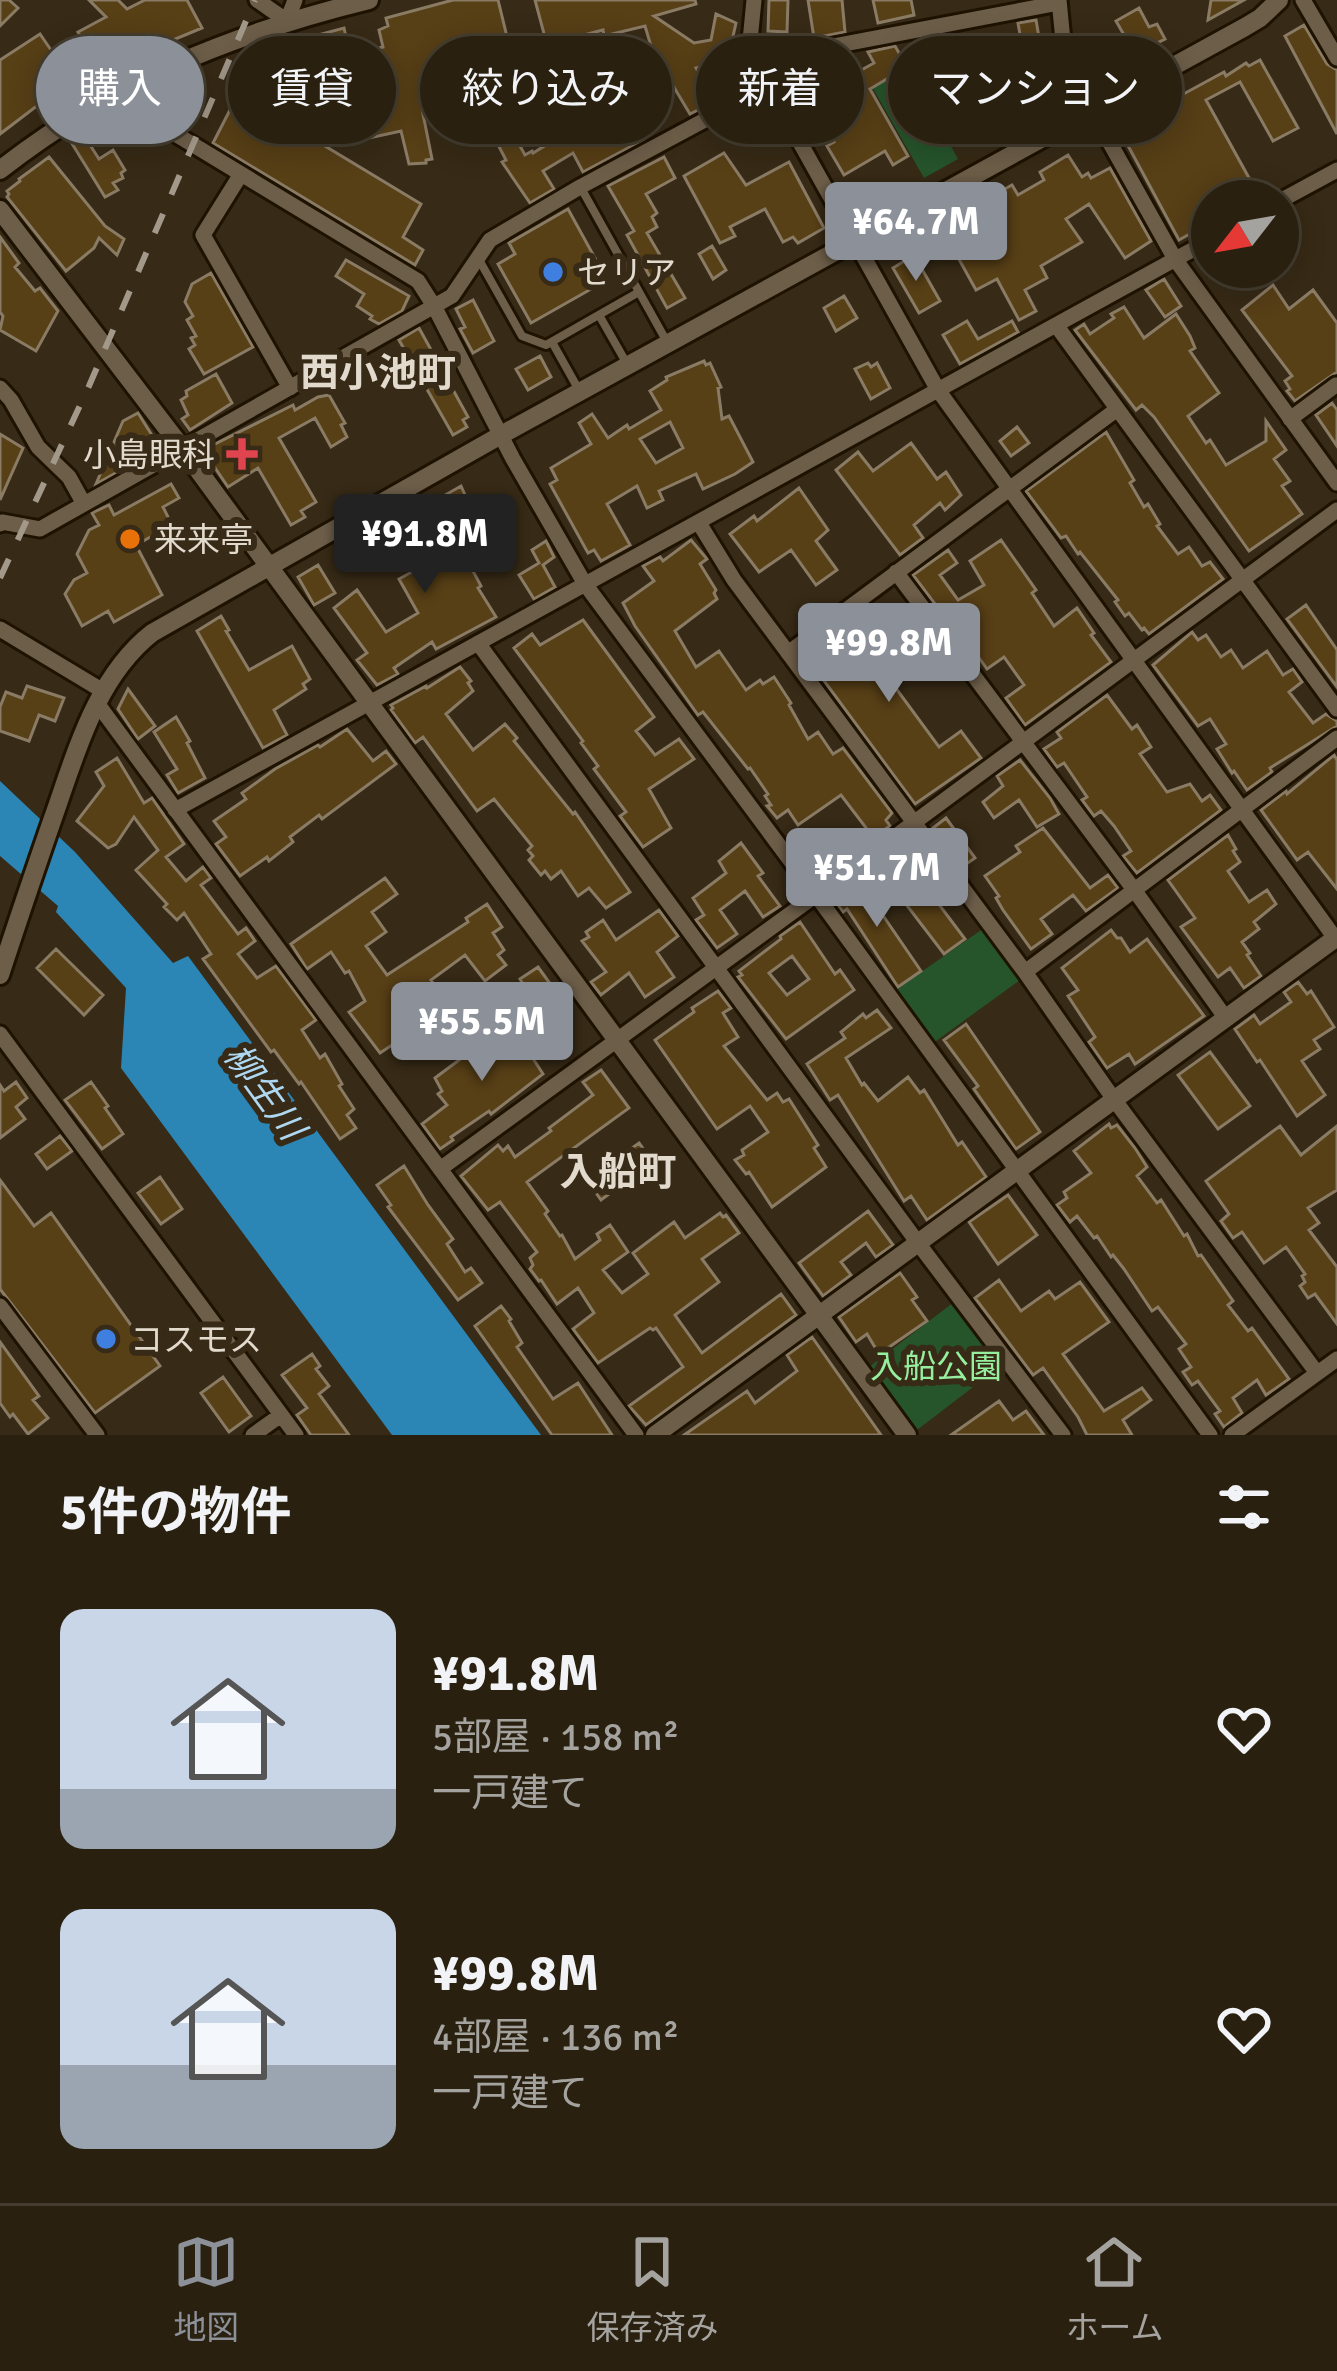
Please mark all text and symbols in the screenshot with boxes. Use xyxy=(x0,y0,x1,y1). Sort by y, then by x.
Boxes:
chip: 購入 xyxy=(36,36,204,144)
chip: 賃貸 xyxy=(228,36,396,144)
chip: 絞り込み xyxy=(420,36,672,144)
chip: 新着 xyxy=(696,36,864,144)
chip: マンション xyxy=(888,36,1182,144)
north arrow xyxy=(1191,180,1299,288)
map controls xyxy=(1191,180,1299,288)
pin: ¥64.7M xyxy=(818,182,1014,284)
text: ¥64.7M xyxy=(852,197,980,245)
place label: セリア xyxy=(577,253,676,294)
marker: セリア xyxy=(540,259,566,285)
district label: 西小池町 xyxy=(300,349,456,397)
place label: 小島眼科 xyxy=(83,435,215,476)
marker: 小島眼科 xyxy=(226,438,258,470)
pin: ¥91.8M xyxy=(327,494,523,596)
text: ¥91.8M xyxy=(361,509,489,557)
place label: 来来亭 xyxy=(154,520,253,561)
marker: 来来亭 xyxy=(117,526,143,552)
pin: ¥99.8M xyxy=(791,603,987,705)
text: ¥99.8M xyxy=(825,618,953,666)
pin: ¥51.7M xyxy=(779,828,975,930)
text: ¥51.7M xyxy=(813,843,941,891)
pin: ¥55.5M xyxy=(384,982,580,1084)
text: ¥55.5M xyxy=(418,997,546,1045)
water label: 柳生川 xyxy=(214,1035,316,1152)
district label: 入船町 xyxy=(559,1148,677,1196)
place label: コスモス xyxy=(130,1320,262,1361)
marker: コスモス xyxy=(93,1326,119,1352)
park label: 入船公園 xyxy=(870,1347,1002,1388)
icon: filters xyxy=(1211,1474,1277,1540)
text: 5件の物件 xyxy=(60,1481,292,1544)
text: ¥91.8M xyxy=(432,1642,599,1705)
icon: home xyxy=(156,1657,300,1801)
icon: heart xyxy=(1211,1696,1277,1762)
text: 5部屋 · 158 m² xyxy=(432,1713,679,1761)
text: 一戸建て xyxy=(432,1769,588,1817)
text: ¥99.8M xyxy=(432,1942,599,2005)
icon: home xyxy=(156,1957,300,2101)
icon: heart xyxy=(1211,1996,1277,2062)
text: 4部屋 · 136 m² xyxy=(432,2013,679,2061)
text: 一戸建て xyxy=(432,2069,588,2117)
tab: 地図 xyxy=(173,2229,239,2349)
tab: 保存済み xyxy=(586,2229,718,2349)
tab: ホーム xyxy=(1065,2229,1163,2349)

